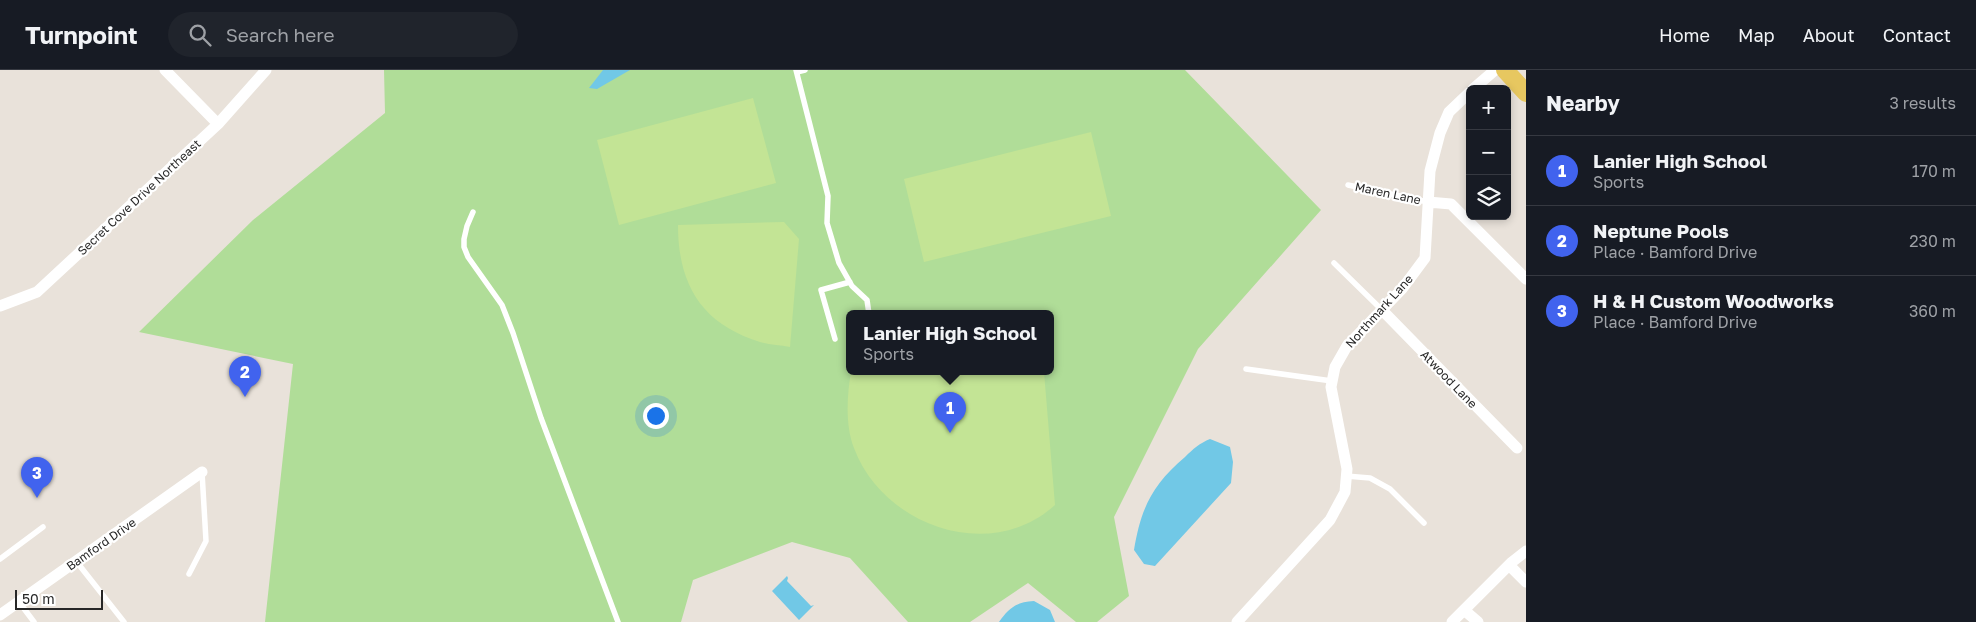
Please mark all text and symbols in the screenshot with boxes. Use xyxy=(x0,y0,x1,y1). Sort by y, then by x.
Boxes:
search box xyxy=(168,12,518,57)
text: Turnpoint xyxy=(25,20,138,49)
icon: search xyxy=(186,21,214,49)
text: Search here xyxy=(226,23,335,46)
text: Home xyxy=(1659,24,1710,46)
text: Map xyxy=(1738,24,1775,46)
text: About xyxy=(1803,24,1855,46)
text: Contact xyxy=(1883,24,1951,46)
map controls xyxy=(1466,85,1511,220)
button: + xyxy=(1466,85,1511,130)
text: Nearby xyxy=(1546,90,1620,116)
text: 3 results xyxy=(1889,93,1956,113)
button: − xyxy=(1466,130,1511,175)
street label: Secret Cove Drive Northeast xyxy=(74,136,204,258)
text: Lanier High School xyxy=(1593,149,1767,172)
text: 1 xyxy=(1558,161,1566,181)
text: 170 m xyxy=(1912,161,1956,181)
text: Sports xyxy=(1593,172,1644,192)
button: layers xyxy=(1466,175,1511,220)
street label: Maren Lane xyxy=(1354,179,1422,207)
text: Neptune Pools xyxy=(1593,219,1729,242)
text: 2 xyxy=(1557,231,1567,251)
text: 230 m xyxy=(1909,231,1956,251)
text: Place · Bamford Drive xyxy=(1593,242,1757,262)
street label: Northmark Lane xyxy=(1342,271,1416,351)
text: H & H Custom Woodworks xyxy=(1593,289,1834,312)
text: 3 xyxy=(1557,301,1567,321)
text: 360 m xyxy=(1909,301,1956,321)
popup xyxy=(846,310,1054,375)
text: Place · Bamford Drive xyxy=(1593,312,1757,332)
text: Lanier High School xyxy=(863,321,1037,344)
text: Sports xyxy=(863,344,914,364)
street label: Atwood Lane xyxy=(1418,347,1480,411)
pin: 2 xyxy=(229,356,261,397)
pin: 1 xyxy=(934,392,966,433)
your location xyxy=(643,403,669,429)
pin: 3 xyxy=(21,457,53,498)
street label: Bamford Drive xyxy=(63,514,139,574)
scale bar xyxy=(15,587,102,610)
text: 50 m xyxy=(22,590,55,607)

